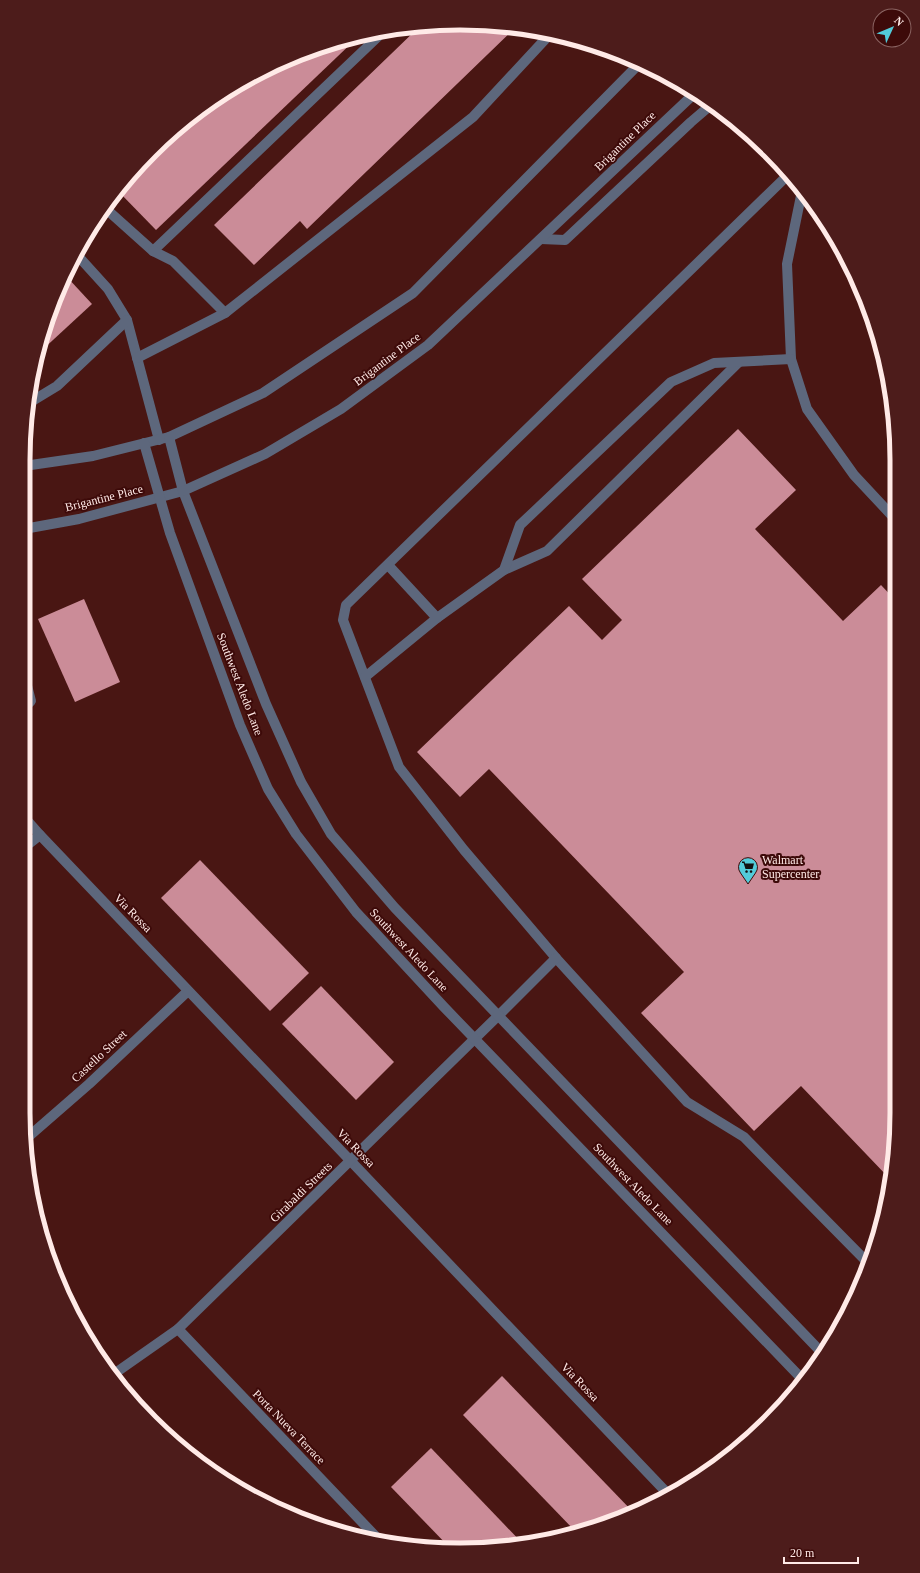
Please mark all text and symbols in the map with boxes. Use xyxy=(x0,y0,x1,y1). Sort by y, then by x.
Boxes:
north arrow xyxy=(872,8,912,48)
text: N xyxy=(892,14,906,28)
street label: Brigantine Place xyxy=(591,108,659,174)
street label: Brigantine Place xyxy=(351,329,423,389)
street label: Brigantine Place xyxy=(64,482,144,514)
street label: Southwest Aledo Lane xyxy=(214,631,266,737)
place label: Walmart Supercenter xyxy=(762,853,819,881)
supermarket icon: Walmart Supercenter xyxy=(737,856,759,884)
street label: Via Rossa xyxy=(111,891,155,936)
street label: Southwest Aledo Lane xyxy=(367,905,451,995)
street label: Castello Street xyxy=(69,1026,130,1085)
street label: Via Rossa xyxy=(334,1126,378,1171)
street label: Southwest Aledo Lane xyxy=(590,1140,676,1228)
street label: Girabaldi Streets xyxy=(267,1159,335,1225)
street label: Via Rossa xyxy=(558,1360,602,1405)
street label: Porta Nueva Terrace xyxy=(250,1387,328,1467)
scale bar xyxy=(784,1539,858,1565)
text: 20 m xyxy=(790,1546,815,1560)

